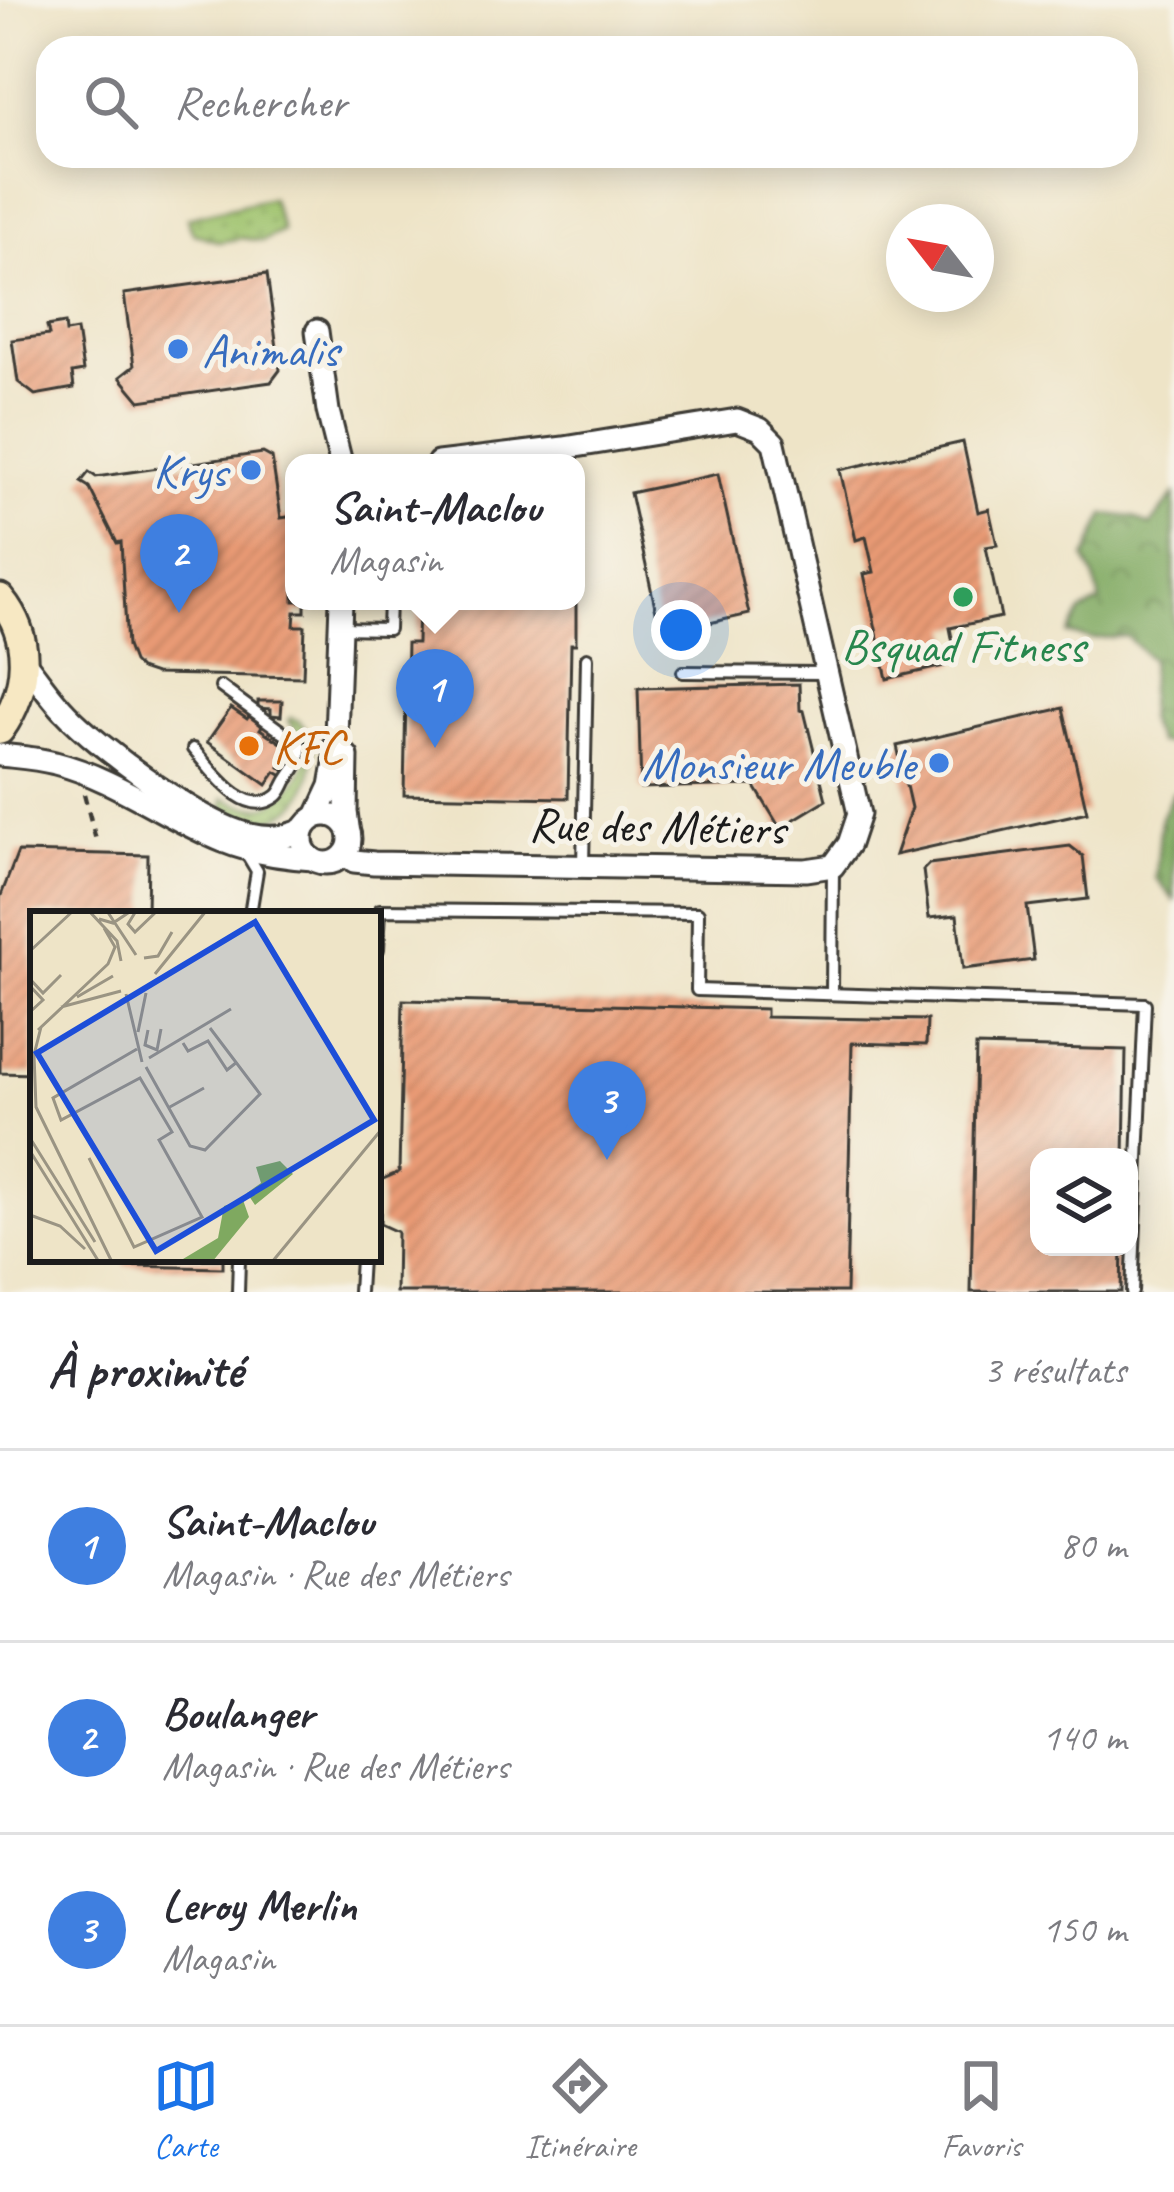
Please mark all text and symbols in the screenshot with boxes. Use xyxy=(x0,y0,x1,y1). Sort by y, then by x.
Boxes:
search box xyxy=(36,36,1138,168)
icon: search xyxy=(78,69,144,135)
text: Rechercher xyxy=(174,74,347,131)
north arrow xyxy=(886,204,994,312)
place label: Animalis xyxy=(202,320,343,380)
marker: Animalis xyxy=(165,336,191,362)
place label: Krys xyxy=(153,441,231,501)
popup xyxy=(285,454,585,610)
marker: Krys xyxy=(238,457,264,483)
text: Saint-Maclou xyxy=(329,479,541,536)
pin: 2 xyxy=(140,514,218,613)
text: Magasin xyxy=(329,536,442,585)
marker: Bsquad Fitness xyxy=(950,584,976,610)
your location xyxy=(651,600,711,660)
place label: Bsquad Fitness xyxy=(841,616,1089,676)
pin: 1 xyxy=(396,649,474,748)
place label: KFC xyxy=(273,717,348,777)
marker: KFC xyxy=(236,733,262,759)
place label: Monsieur Meuble xyxy=(642,734,918,794)
marker: Monsieur Meuble xyxy=(926,750,952,776)
street label: Rue des Métiers xyxy=(528,794,789,858)
inset map xyxy=(30,911,381,1262)
pin: 3 xyxy=(568,1061,646,1160)
map controls xyxy=(1030,1148,1138,1256)
button: layers xyxy=(1030,1148,1138,1256)
text: À proximité xyxy=(48,1338,242,1402)
text: 3 résultats xyxy=(983,1346,1126,1395)
text: Saint-Maclou xyxy=(162,1493,373,1550)
text: 1 xyxy=(78,1521,96,1570)
text: 80 m xyxy=(1060,1521,1126,1570)
text: Magasin · Rue des Métiers xyxy=(162,1550,509,1599)
text: Boulanger xyxy=(162,1685,314,1742)
text: 2 xyxy=(78,1713,96,1762)
text: 140 m xyxy=(1042,1713,1126,1762)
text: Magasin · Rue des Métiers xyxy=(162,1742,509,1791)
text: Leroy Merlin xyxy=(162,1877,356,1934)
text: 3 xyxy=(78,1905,96,1954)
text: 150 m xyxy=(1042,1905,1126,1954)
text: Magasin xyxy=(162,1934,275,1983)
tab: Carte xyxy=(153,2053,219,2167)
tab: Itinéraire xyxy=(525,2053,636,2167)
tab: Favoris xyxy=(942,2053,1021,2167)

